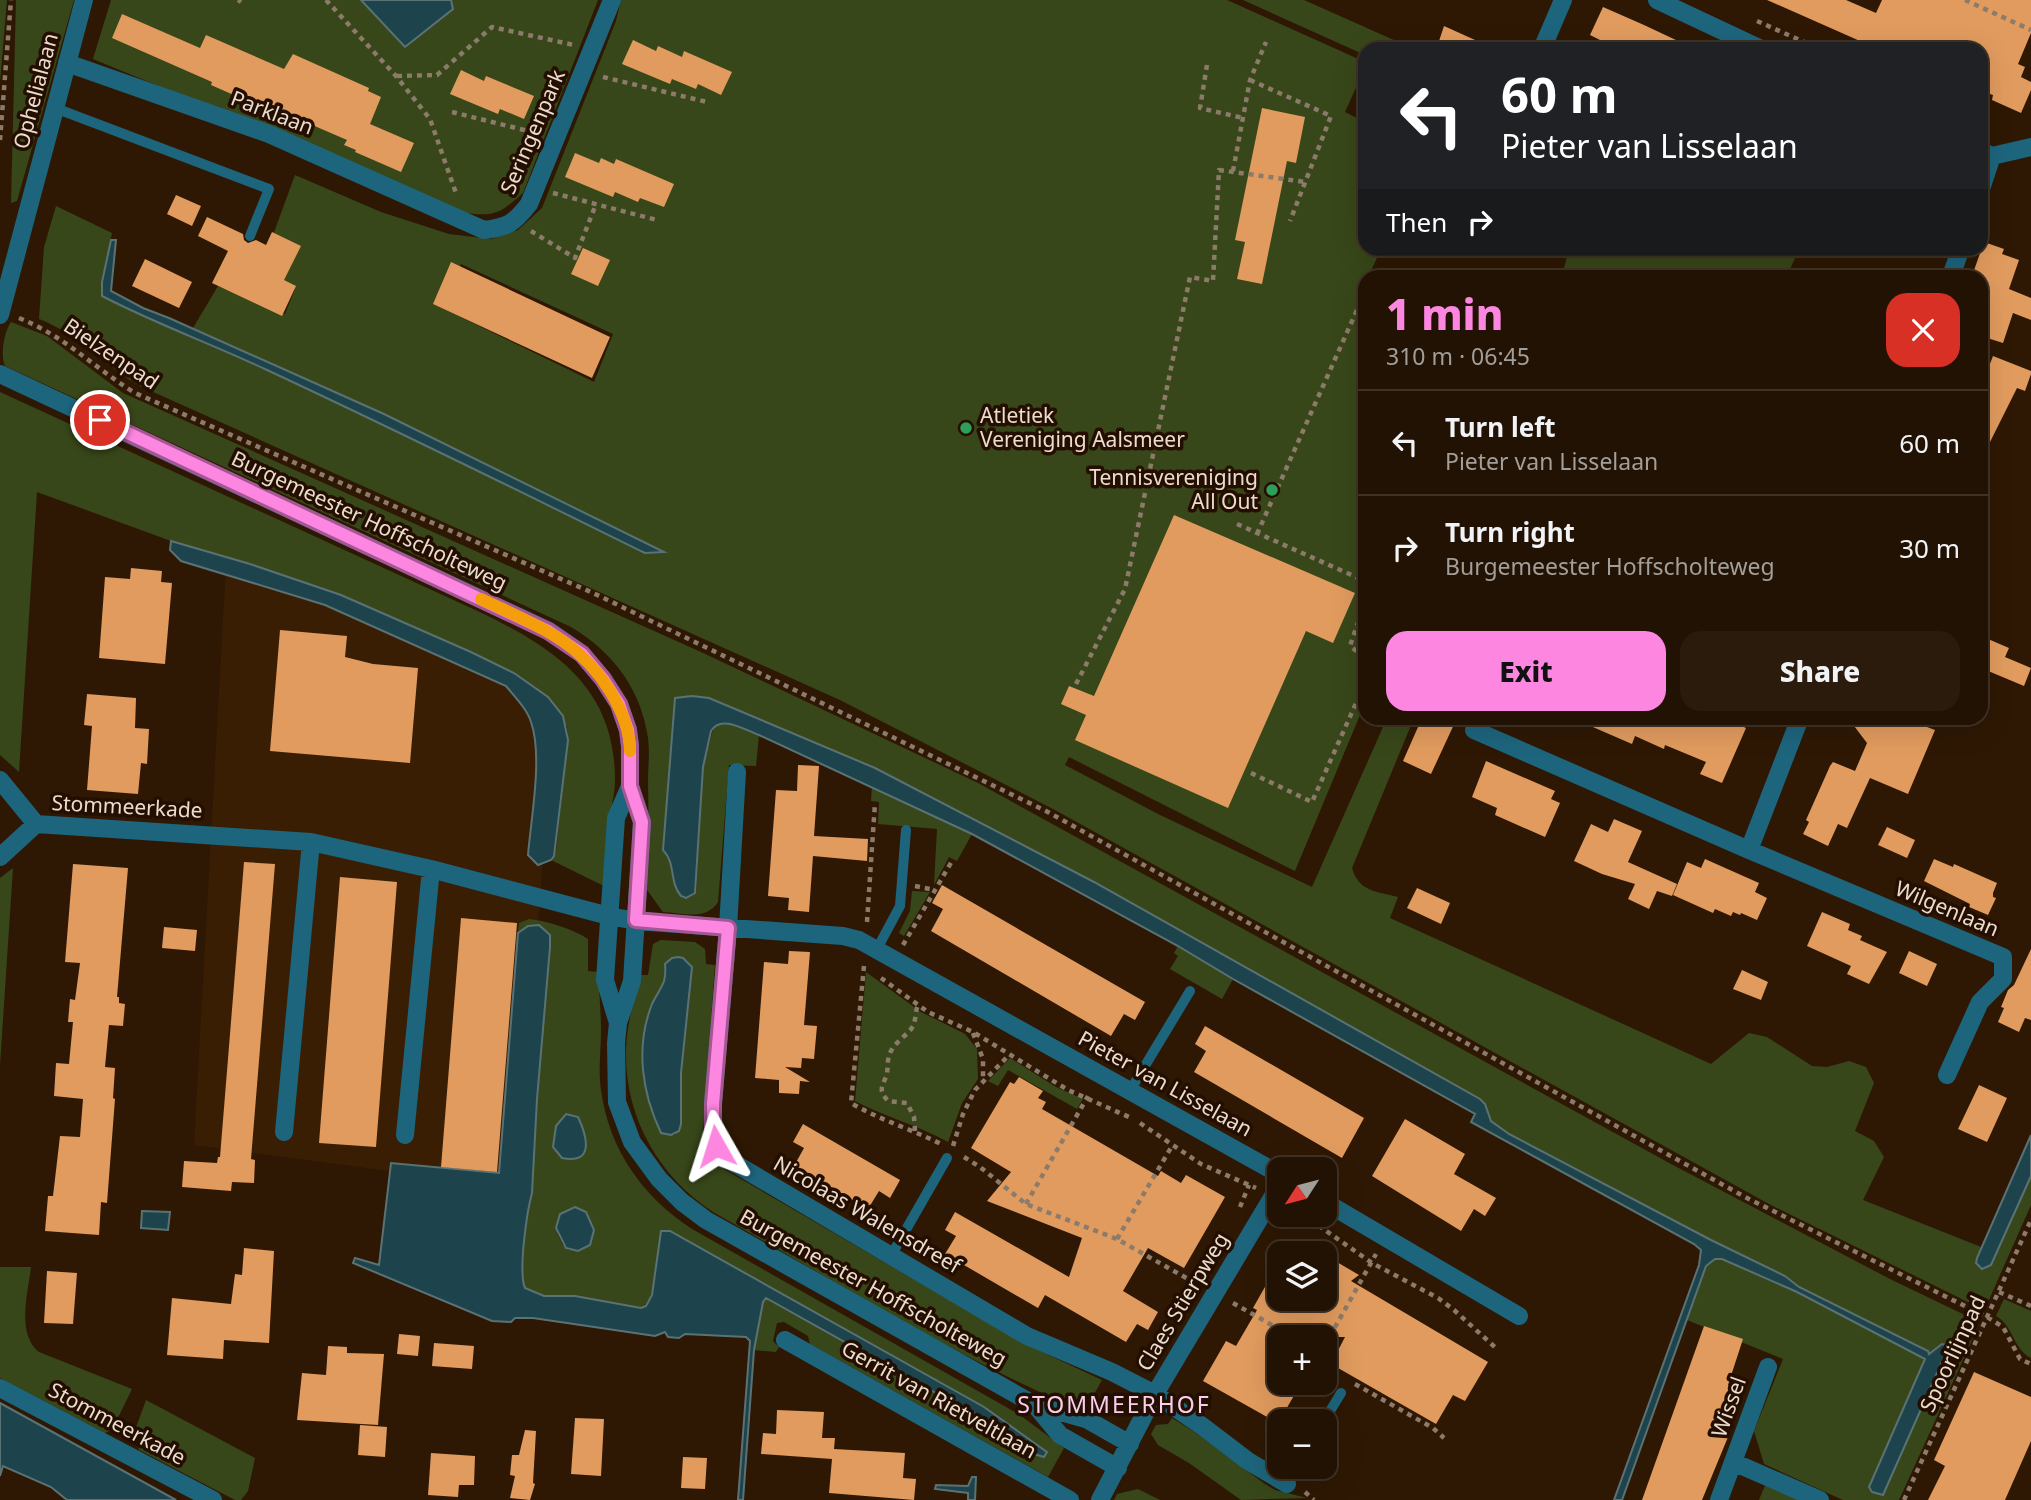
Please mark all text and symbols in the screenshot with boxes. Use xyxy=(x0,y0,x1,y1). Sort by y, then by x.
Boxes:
street label: Ophelialaan xyxy=(6,30,64,152)
text: 60 m xyxy=(1501,61,1618,127)
street label: Seringenpark xyxy=(493,64,571,198)
icon: left xyxy=(1386,70,1477,161)
street label: Parklaan xyxy=(227,84,318,141)
text: Pieter van Lisselaan xyxy=(1501,124,1798,167)
icon: right xyxy=(1461,203,1499,241)
text: Then xyxy=(1386,204,1447,240)
text: 1 min xyxy=(1386,285,1503,342)
button: close xyxy=(1886,293,1960,367)
street label: Bielzenpad xyxy=(59,311,164,395)
text: 310 m · 06:45 xyxy=(1386,340,1530,372)
pin xyxy=(70,390,130,450)
icon: arrive xyxy=(81,401,119,439)
place label: Atletiek Vereniging Aalsmeer xyxy=(980,401,1185,453)
text: Turn left xyxy=(1445,409,1556,445)
marker: Atletiek Vereniging Aalsmeer xyxy=(958,420,974,436)
icon: left xyxy=(1386,424,1424,462)
text: 60 m xyxy=(1899,425,1960,461)
street label: Burgemeester Hoffscholteweg xyxy=(227,444,512,596)
text: Pieter van Lisselaan xyxy=(1445,445,1658,477)
place label: Tennisvereniging All Out xyxy=(1089,463,1258,515)
marker: Tennisvereniging All Out xyxy=(1264,482,1280,498)
text: Turn right xyxy=(1445,514,1575,550)
icon: right xyxy=(1386,529,1424,567)
text: 30 m xyxy=(1899,530,1960,566)
text: Burgemeester Hoffscholteweg xyxy=(1445,550,1775,582)
button: Exit xyxy=(1386,631,1666,711)
button: Share xyxy=(1680,631,1960,711)
street label: Stommeerkade xyxy=(51,788,203,824)
street label: Wilgenlaan xyxy=(1891,874,2004,942)
street label: Pieter van Lisselaan xyxy=(1074,1024,1257,1143)
position arrow xyxy=(679,1109,753,1183)
street label: Nicolaas Walensdreef xyxy=(769,1149,968,1280)
north arrow xyxy=(1267,1157,1337,1227)
map controls xyxy=(1267,1157,1337,1479)
street label: Burgemeester Hoffscholteweg xyxy=(735,1202,1012,1372)
street label: Claes Stierpweg xyxy=(1130,1227,1234,1376)
button: layers xyxy=(1267,1241,1337,1311)
street label: Spoorlijnpad xyxy=(1913,1291,1991,1416)
button: + xyxy=(1267,1325,1337,1395)
street label: Gerrit van Rietveltlaan xyxy=(837,1334,1042,1465)
street label: Wissel xyxy=(1704,1373,1752,1441)
street label: Stommeerkade xyxy=(44,1375,191,1471)
district label: STOMMEERHOF xyxy=(1017,1388,1211,1420)
button: − xyxy=(1267,1409,1337,1479)

